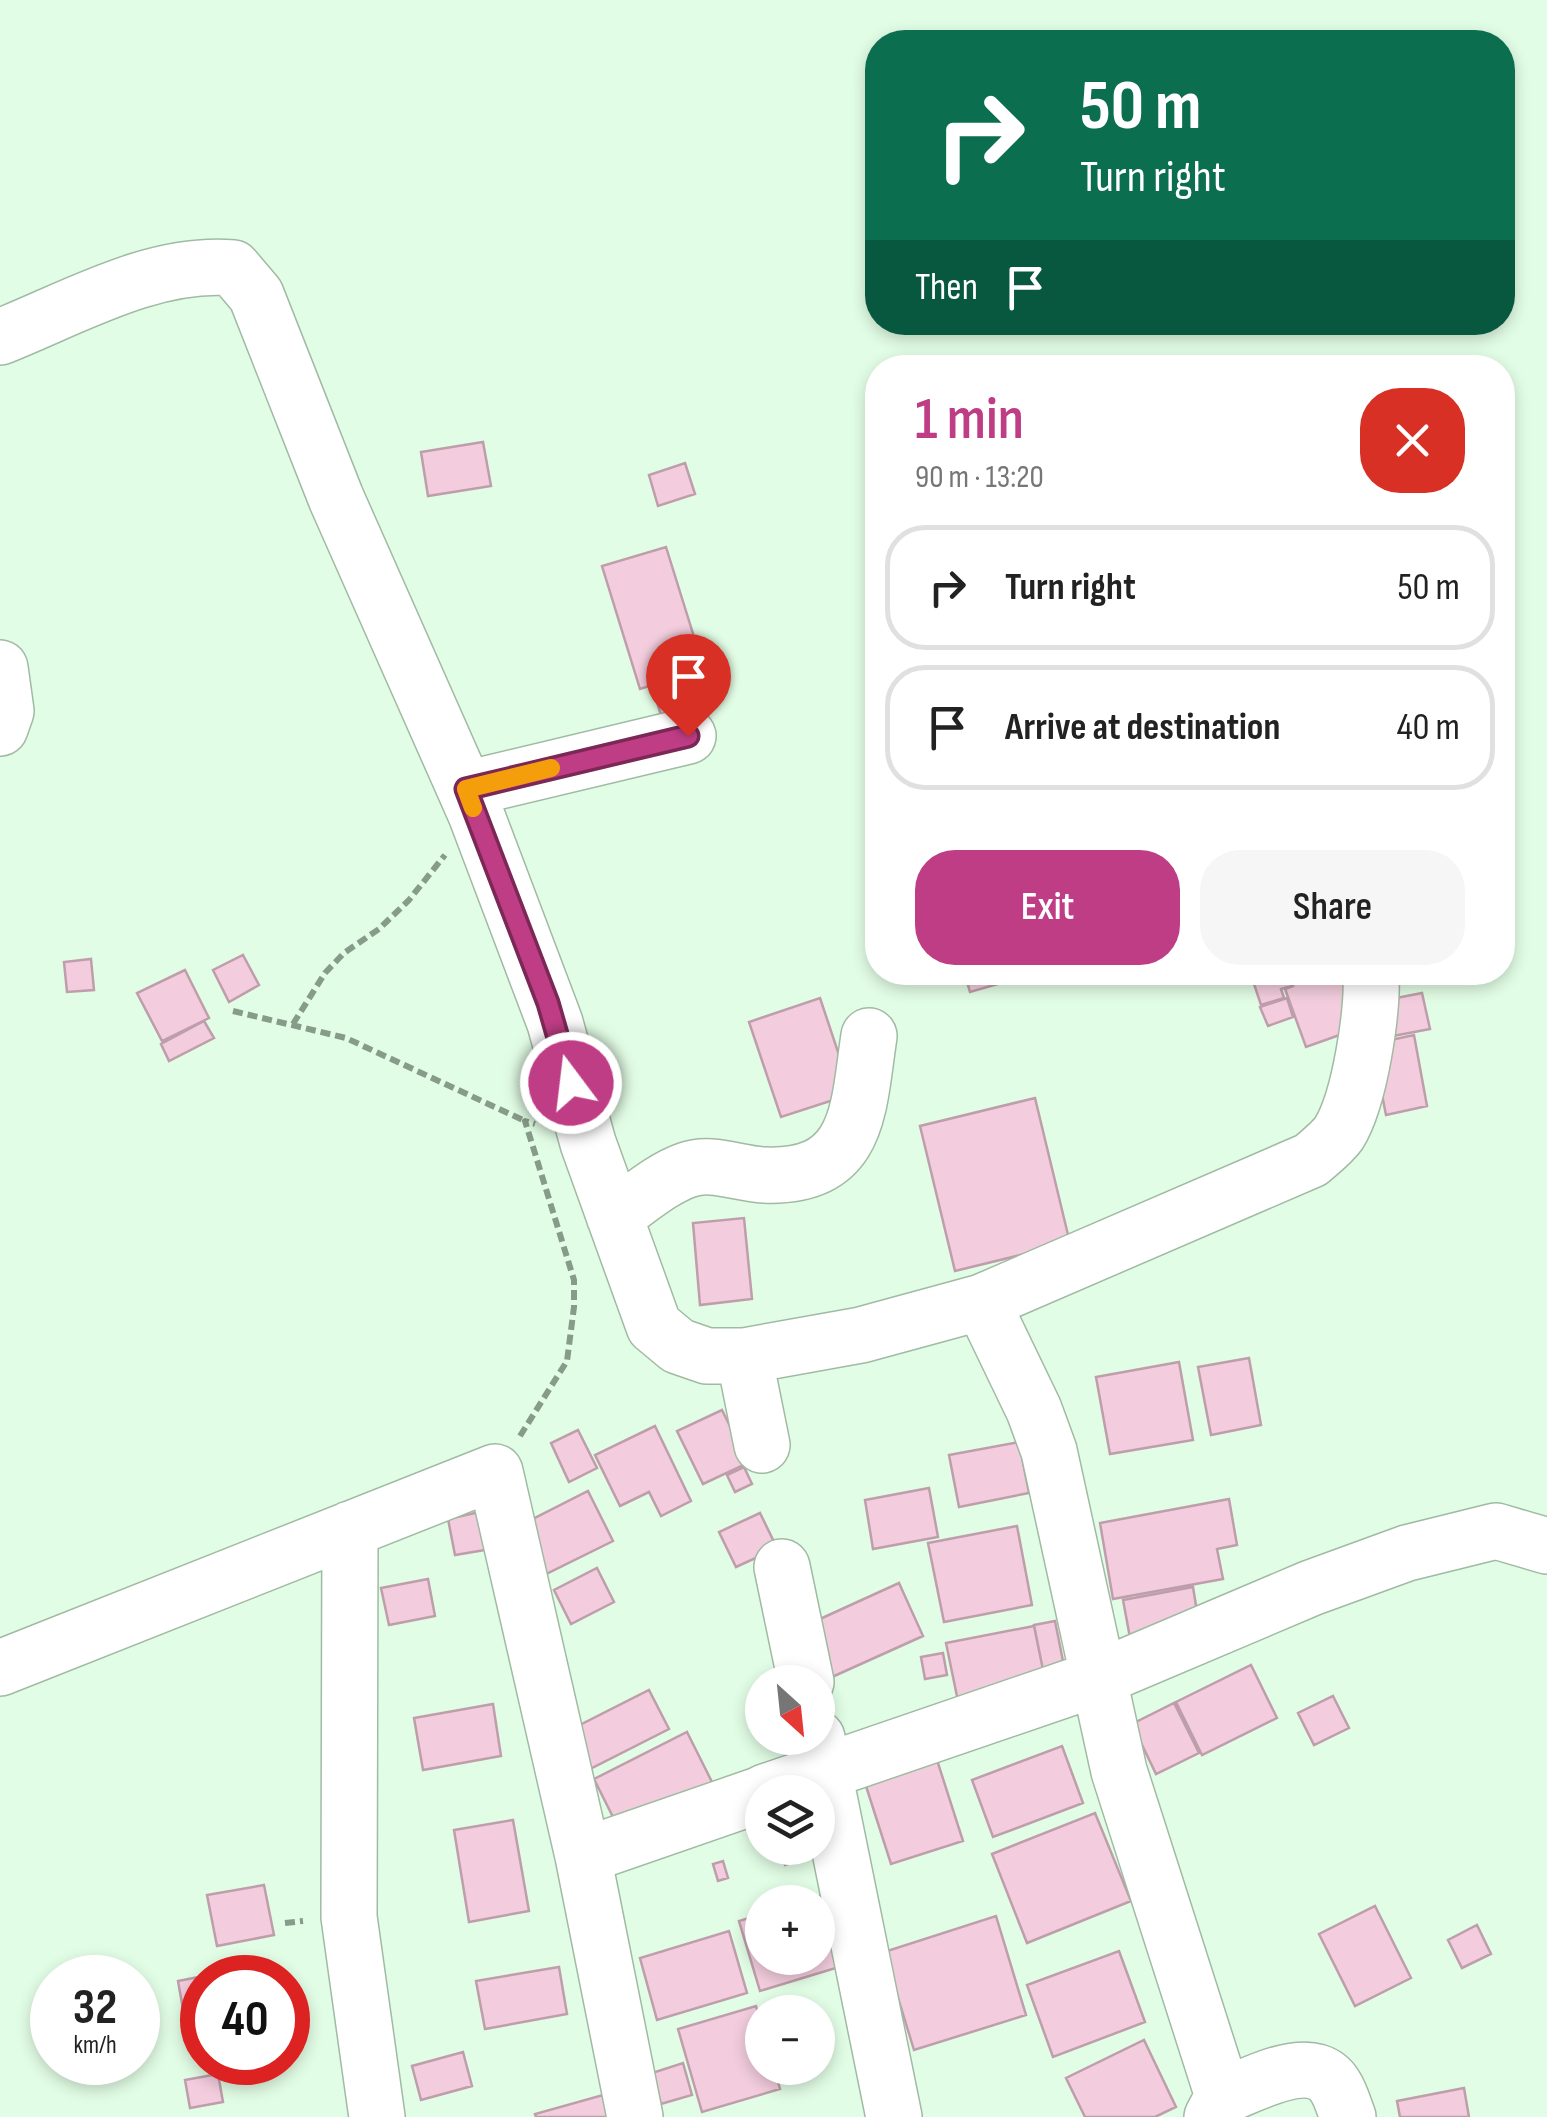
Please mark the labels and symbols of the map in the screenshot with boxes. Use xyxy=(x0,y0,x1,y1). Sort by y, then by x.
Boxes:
pin xyxy=(646,634,731,737)
position arrow xyxy=(519,1031,623,1135)
north arrow xyxy=(745,1665,835,1755)
speed limit sign: 40 xyxy=(180,1955,310,2085)

